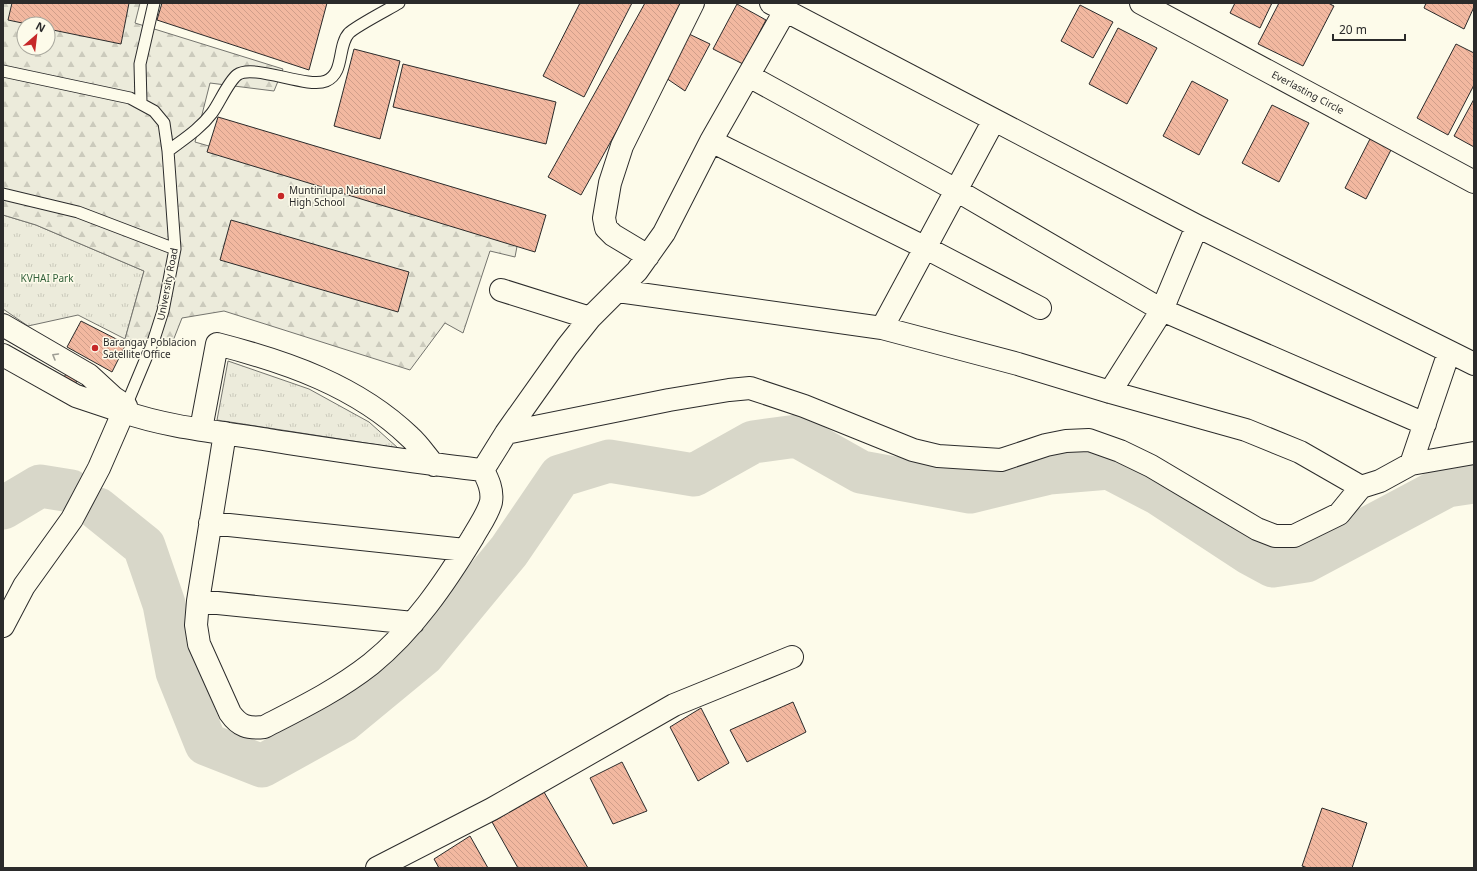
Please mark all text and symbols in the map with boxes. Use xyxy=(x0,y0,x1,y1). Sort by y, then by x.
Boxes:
north arrow xyxy=(16,16,56,56)
scale bar xyxy=(1333,16,1405,42)
text: N xyxy=(33,18,48,35)
text: 20 m xyxy=(1339,21,1367,38)
street label: Everlasting Circle xyxy=(1269,67,1347,117)
place label: Muntinlupa National High School xyxy=(289,183,386,209)
marker: Muntinlupa National High School xyxy=(276,191,286,201)
street label: University Road xyxy=(153,247,181,321)
park label: KVHAI Park xyxy=(20,271,74,285)
place label: Barangay Poblacion Satellite Office xyxy=(103,335,196,361)
marker: Barangay Poblacion Satellite Office xyxy=(90,343,100,353)
one-way arrow xyxy=(52,353,59,360)

